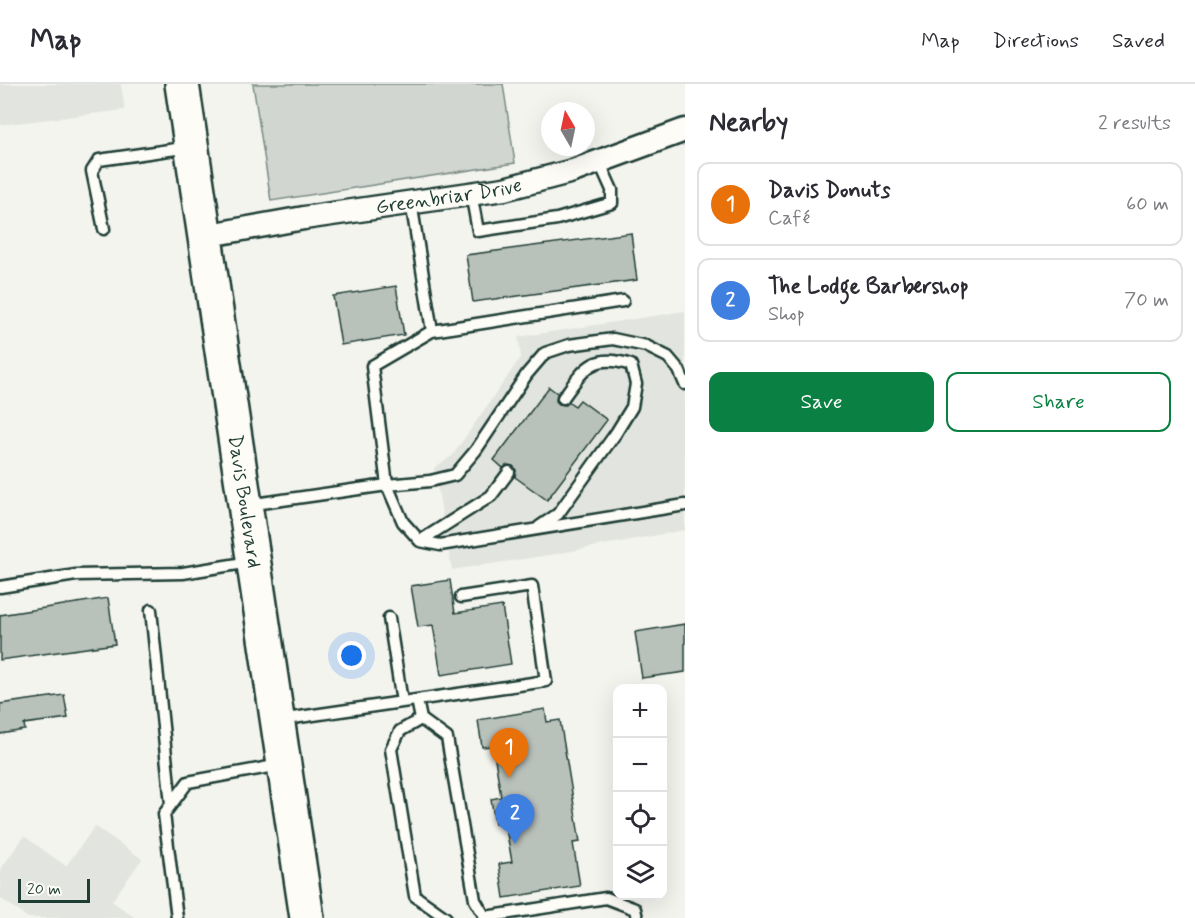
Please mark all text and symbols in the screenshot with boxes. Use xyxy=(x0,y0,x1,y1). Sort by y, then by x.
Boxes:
text: Map xyxy=(30,23,81,60)
text: Map xyxy=(921,27,960,55)
text: Directions xyxy=(993,27,1079,55)
text: Saved xyxy=(1112,27,1165,55)
north arrow xyxy=(541,102,595,156)
text: Nearby xyxy=(709,106,788,140)
text: 2 results xyxy=(1098,110,1171,137)
street label: Greenbriar Drive xyxy=(374,171,525,221)
text: Davis Donuts xyxy=(768,177,890,205)
text: 1 xyxy=(726,191,735,218)
text: 60 m xyxy=(1126,191,1169,218)
text: Café xyxy=(768,205,810,232)
text: The Lodge Barbershop xyxy=(768,273,969,301)
text: 2 xyxy=(726,287,735,314)
text: 70 m xyxy=(1124,287,1169,314)
text: Shop xyxy=(768,301,805,328)
button: Save xyxy=(709,372,934,432)
button: Share xyxy=(946,372,1171,432)
street label: Davis Boulevard xyxy=(221,433,268,570)
your location xyxy=(337,641,366,670)
map controls xyxy=(613,684,667,900)
button: + xyxy=(613,684,667,738)
pin: 1 xyxy=(490,728,528,778)
button: − xyxy=(613,738,667,792)
button: locate xyxy=(613,792,667,846)
pin: 2 xyxy=(496,794,534,844)
button: layers xyxy=(613,846,667,900)
scale bar xyxy=(18,876,90,904)
text: 20 m xyxy=(27,879,61,900)

